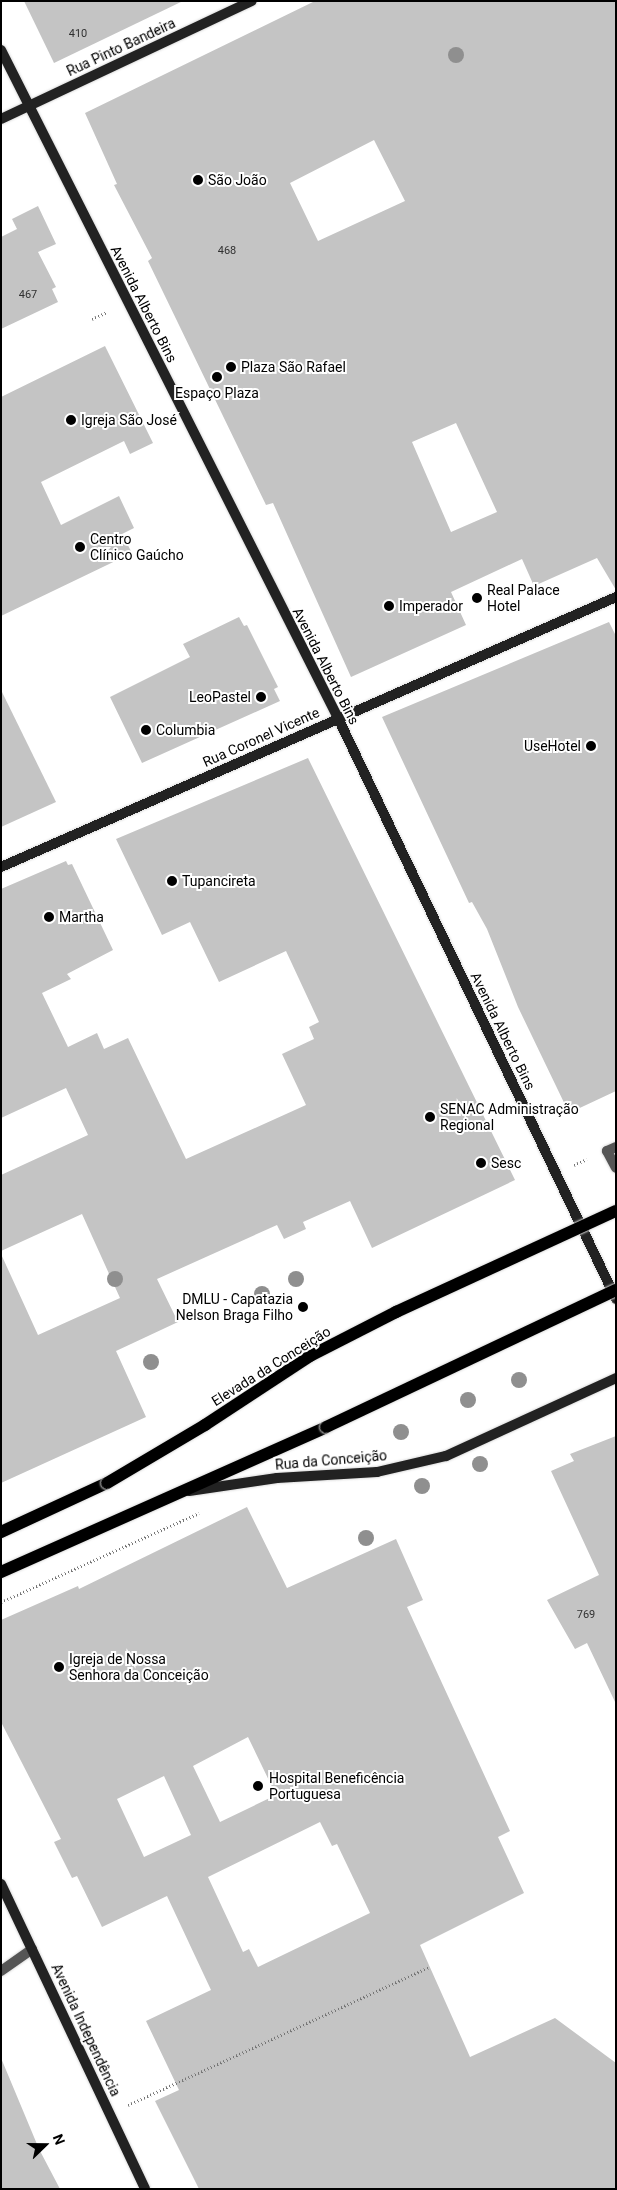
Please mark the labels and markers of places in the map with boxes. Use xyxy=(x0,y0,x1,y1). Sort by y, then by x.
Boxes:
place label: São João xyxy=(208,172,267,188)
marker: São João xyxy=(192,174,204,186)
place label: Plaza São Rafael xyxy=(241,359,346,375)
marker: Plaza São Rafael xyxy=(225,361,237,373)
marker: Espaço Plaza xyxy=(211,371,223,383)
place label: Espaço Plaza xyxy=(175,385,259,401)
place label: Igreja São José xyxy=(81,412,177,428)
marker: Igreja São José xyxy=(65,414,77,426)
place label: Centro Clínico Gaúcho xyxy=(90,531,184,564)
marker: Centro Clínico Gaúcho xyxy=(74,541,86,553)
place label: Real Palace Hotel xyxy=(487,582,560,614)
marker: Real Palace Hotel xyxy=(471,592,483,604)
place label: Imperador xyxy=(399,598,463,614)
marker: Imperador xyxy=(383,600,395,612)
place label: LeoPastel xyxy=(189,689,251,705)
marker: LeoPastel xyxy=(255,691,267,703)
place label: Columbia xyxy=(156,722,215,738)
marker: Columbia xyxy=(140,724,152,736)
place label: UseHotel xyxy=(524,738,581,754)
marker: UseHotel xyxy=(585,740,597,752)
place label: Tupancireta xyxy=(182,873,256,889)
marker: Tupancireta xyxy=(166,875,178,887)
place label: Martha xyxy=(59,909,104,925)
marker: Martha xyxy=(43,911,55,923)
place label: SENAC Administração Regional xyxy=(440,1101,579,1134)
marker: SENAC Administração Regional xyxy=(424,1111,436,1123)
place label: Sesc xyxy=(491,1155,521,1171)
marker: Sesc xyxy=(475,1157,487,1169)
place label: DMLU - Capatazia Nelson Braga Filho xyxy=(176,1291,293,1324)
marker: DMLU - Capatazia Nelson Braga Filho xyxy=(297,1301,309,1313)
place label: Igreja de Nossa Senhora da Conceição xyxy=(69,1651,209,1684)
marker: Igreja de Nossa Senhora da Conceição xyxy=(53,1661,65,1673)
place label: Hospital Beneficência Portuguesa xyxy=(269,1770,404,1802)
marker: Hospital Beneficência Portuguesa xyxy=(251,1779,265,1793)

